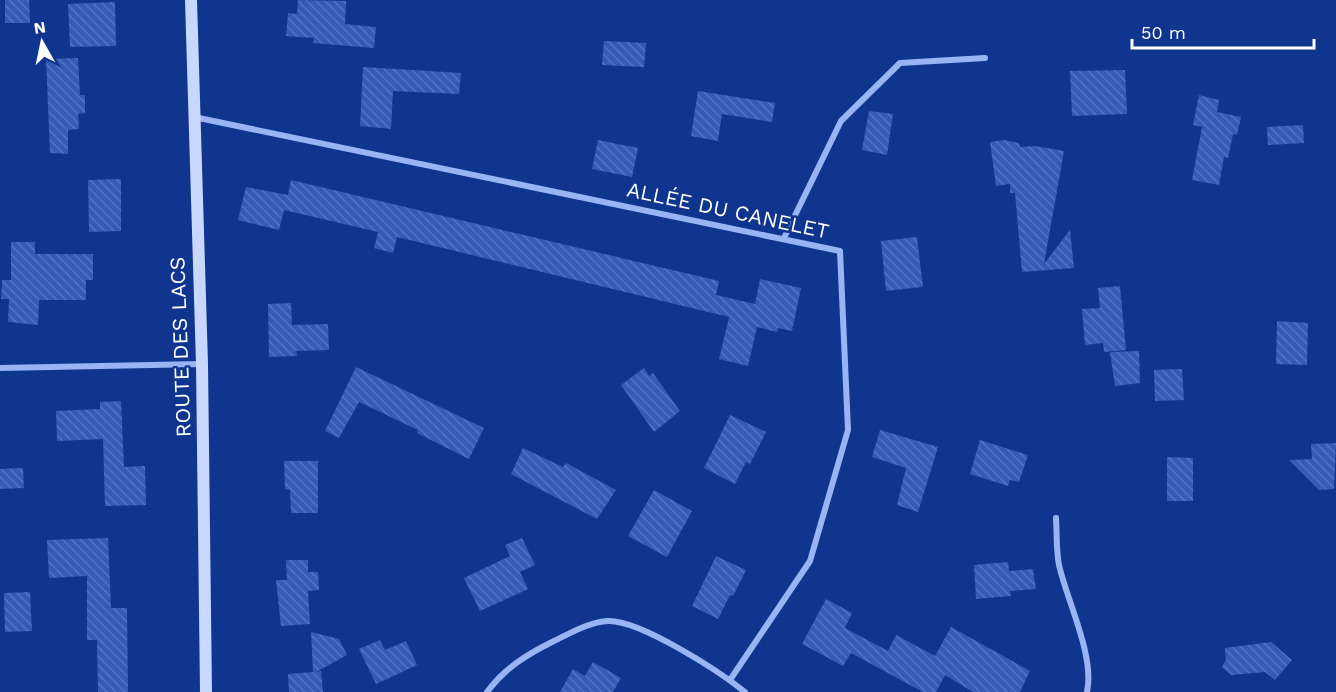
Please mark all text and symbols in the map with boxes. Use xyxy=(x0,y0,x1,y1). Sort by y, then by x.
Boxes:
north arrow xyxy=(12,12,72,72)
scale bar xyxy=(1132,12,1314,50)
text: N xyxy=(32,17,47,38)
text: 50 m xyxy=(1141,22,1186,43)
street label: ALLÉE DU CANELET xyxy=(625,176,832,244)
street label: ROUTE DES LACS xyxy=(164,256,196,438)

